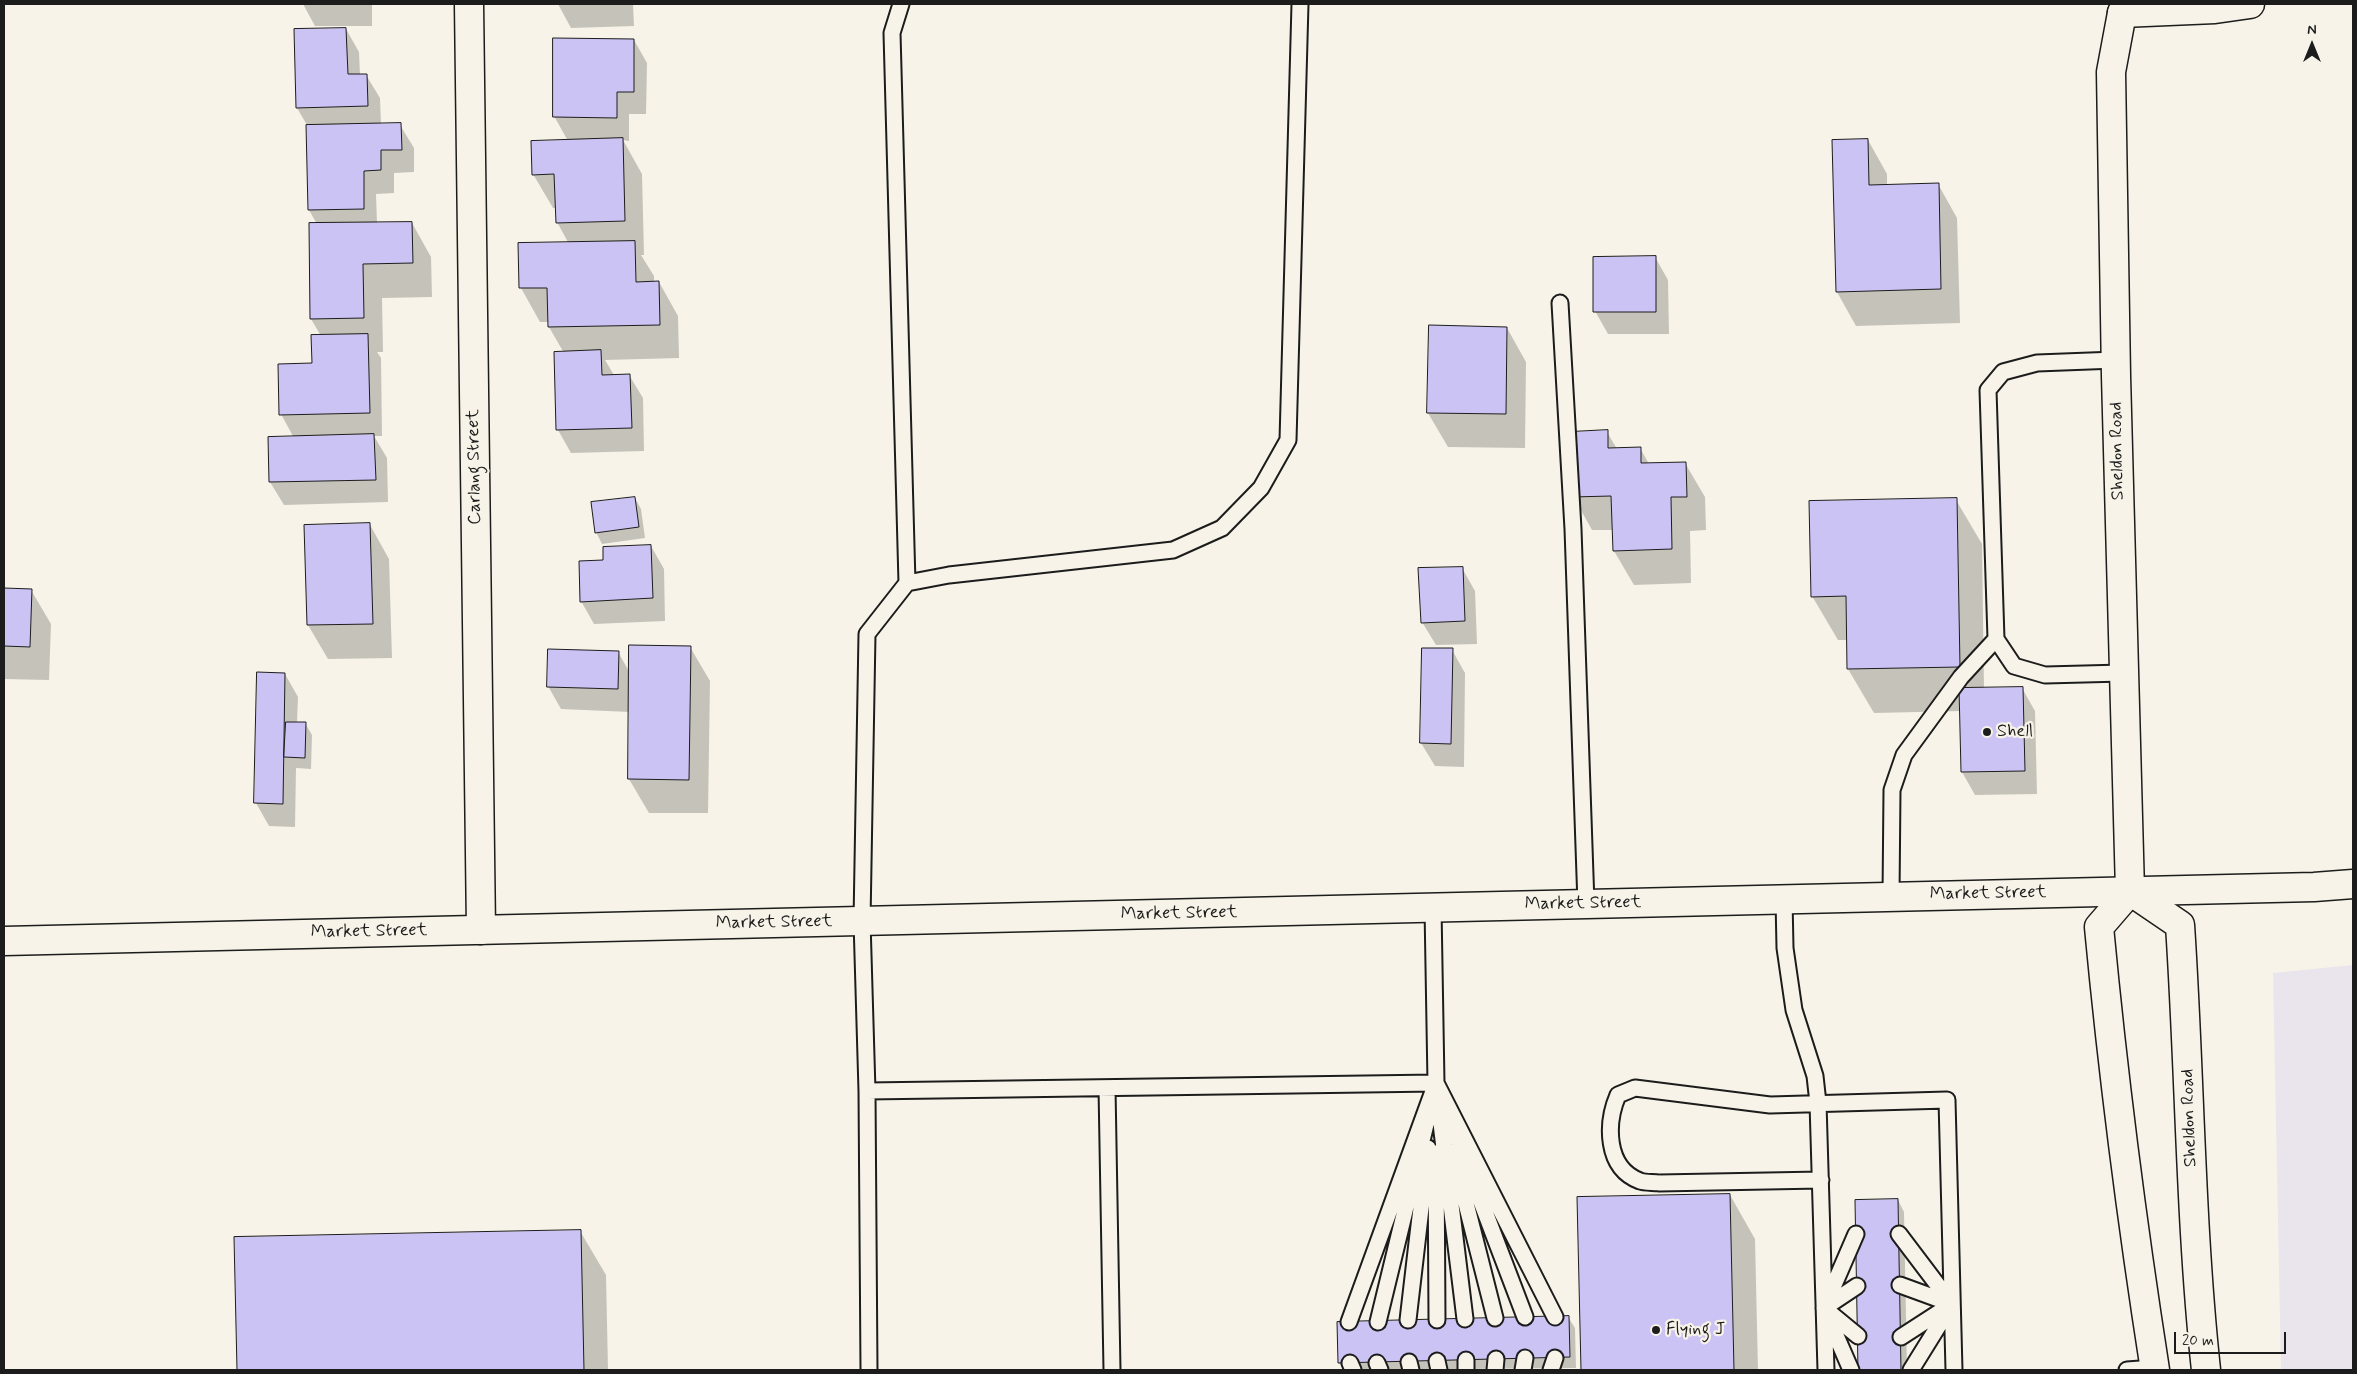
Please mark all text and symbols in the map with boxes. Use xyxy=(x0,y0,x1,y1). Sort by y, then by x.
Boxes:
north arrow xyxy=(2287,20,2337,70)
text: N xyxy=(2307,21,2317,39)
street label: Sheldon Road xyxy=(2106,402,2130,500)
street label: Carlang Street xyxy=(463,409,487,525)
place label: Shell xyxy=(1997,721,2033,743)
marker: Shell xyxy=(1981,726,1993,738)
street label: Market Street xyxy=(1930,882,2046,906)
street label: Market Street xyxy=(1525,892,1641,916)
street label: Market Street xyxy=(1121,902,1237,926)
street label: Market Street xyxy=(716,911,832,935)
street label: Market Street xyxy=(311,920,427,944)
street label: Sheldon Road xyxy=(2177,1068,2203,1168)
place label: Flying J xyxy=(1666,1319,1725,1341)
scale bar xyxy=(2177,1322,2290,1354)
marker: Flying J xyxy=(1650,1324,1662,1336)
text: 20 m xyxy=(2182,1331,2214,1351)

